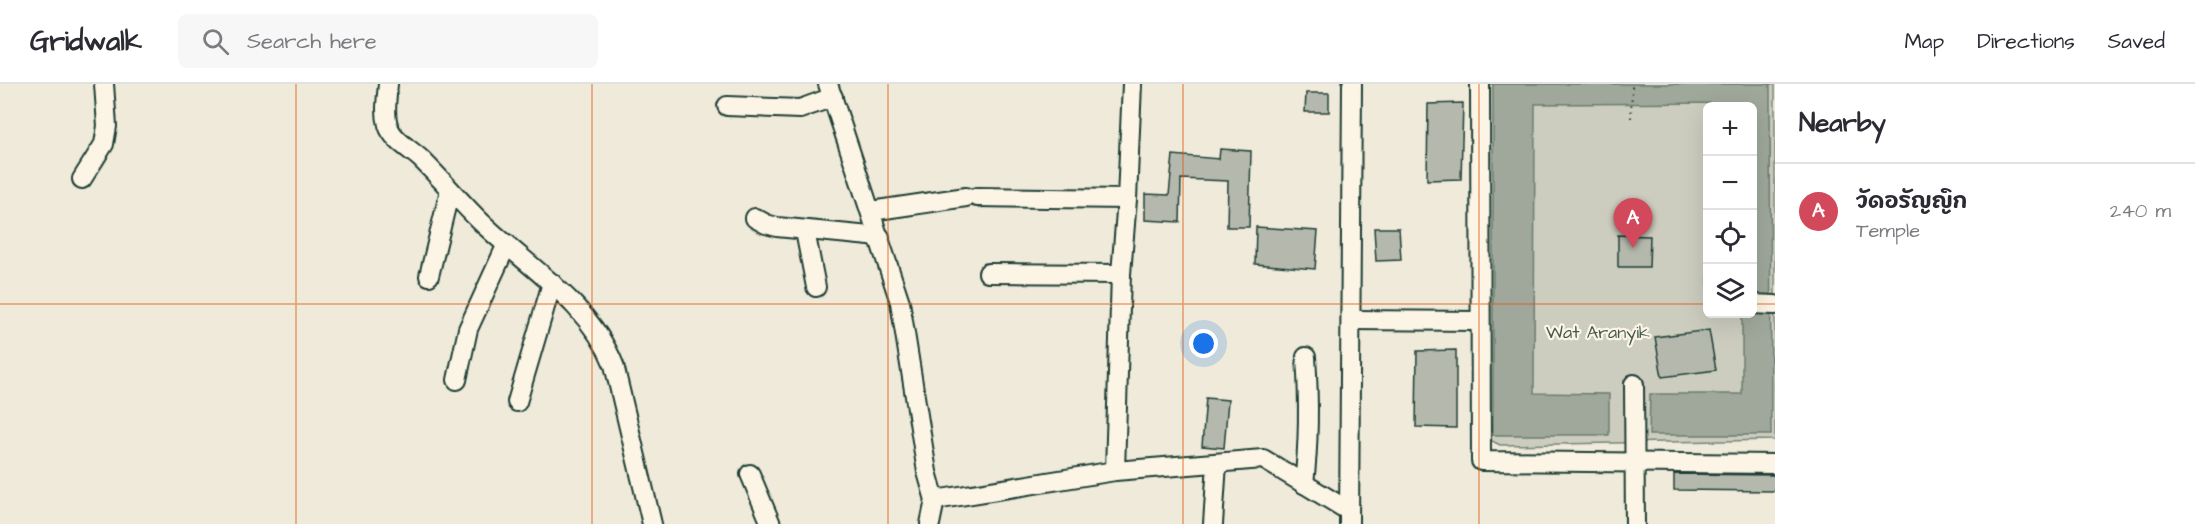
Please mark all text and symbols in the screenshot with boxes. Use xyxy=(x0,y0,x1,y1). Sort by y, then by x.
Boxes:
search box xyxy=(178,14,598,68)
text: Gridwalk xyxy=(30,22,142,61)
icon: search xyxy=(199,25,232,58)
text: Search here xyxy=(247,26,377,57)
text: Map xyxy=(1904,27,1944,56)
text: Directions xyxy=(1977,27,2075,56)
text: Saved xyxy=(2108,27,2165,56)
map controls xyxy=(1703,102,1757,318)
button: + xyxy=(1703,102,1757,156)
text: Nearby xyxy=(1799,105,1886,141)
button: − xyxy=(1703,156,1757,210)
text: วัดอรัญญิก xyxy=(1856,186,1967,217)
text: A xyxy=(1812,197,1825,225)
text: 240 m xyxy=(2110,197,2171,225)
pin: A xyxy=(1614,198,1652,248)
button: locate xyxy=(1703,210,1757,264)
text: Temple xyxy=(1856,217,1920,245)
button: layers xyxy=(1703,264,1757,318)
park label: Wat Aranyik xyxy=(1546,320,1650,346)
your location xyxy=(1189,329,1218,358)

